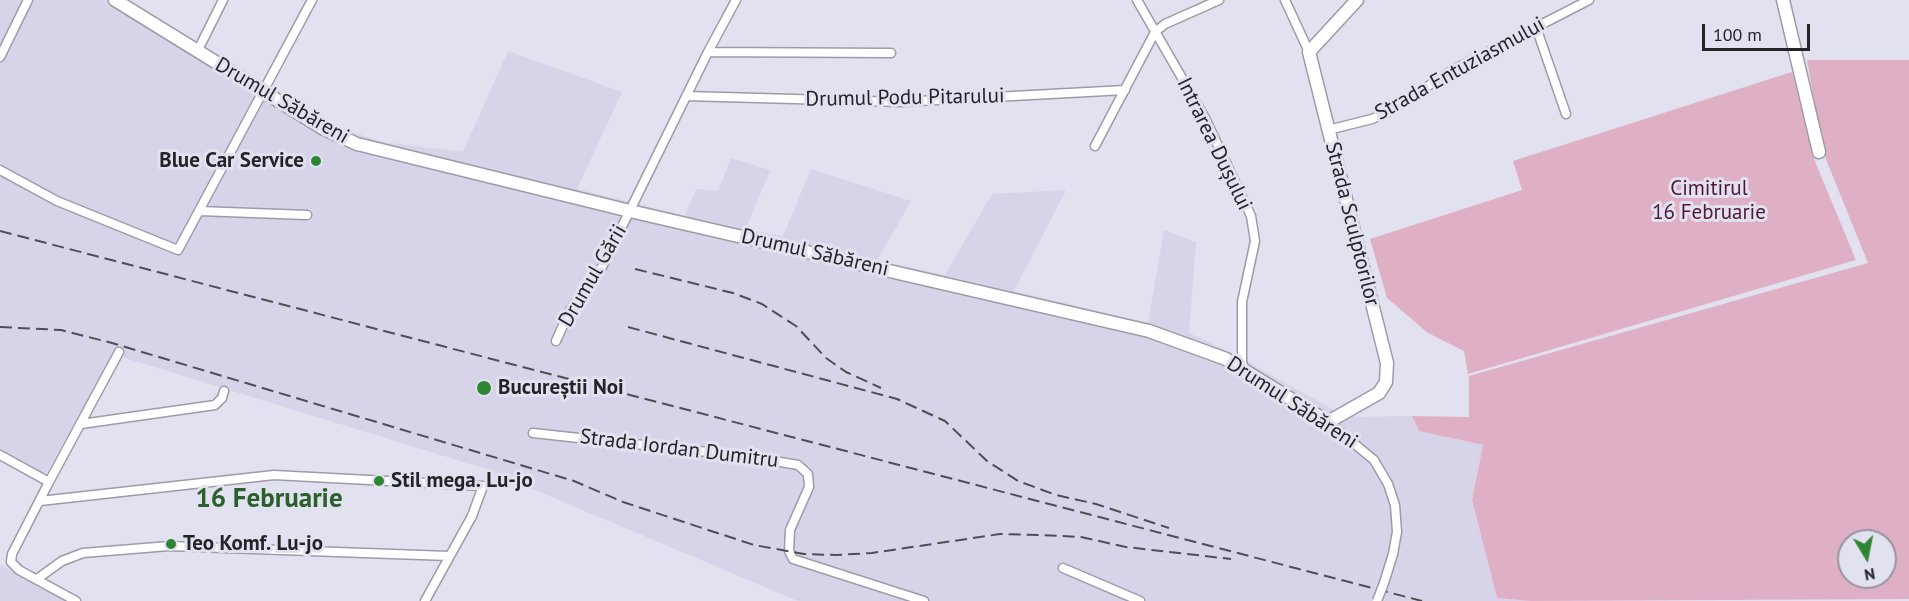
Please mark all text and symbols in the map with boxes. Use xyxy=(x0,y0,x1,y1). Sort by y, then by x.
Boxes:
street label: Strada Entuziasmului xyxy=(1371,12,1549,126)
scale bar xyxy=(1705,12,1813,50)
text: 100 m xyxy=(1713,23,1762,46)
street label: Drumul Săbăreni xyxy=(211,52,353,150)
street label: Intrarea Dușului xyxy=(1171,74,1257,214)
street label: Drumul Podu Pitarului xyxy=(805,84,1005,112)
street label: Strada Sculptorilor xyxy=(1319,139,1385,309)
place label: Blue Car Service xyxy=(159,148,304,174)
marker: Blue Car Service xyxy=(309,154,323,168)
park label: Cimitirul 16 Februarie xyxy=(1652,176,1766,226)
street label: Drumul Gării xyxy=(554,220,632,332)
street label: Drumul Săbăreni xyxy=(739,224,891,282)
street label: Drumul Săbăreni xyxy=(1222,351,1362,455)
place label: Bucureștii Noi xyxy=(498,375,624,401)
marker: Bucureștii Noi xyxy=(475,379,493,397)
street label: Strada Iordan Dumitru xyxy=(578,424,780,474)
place label: Stil mega. Lu-jo xyxy=(391,468,533,494)
marker: Stil mega. Lu-jo xyxy=(372,474,386,488)
district label: 16 Februarie xyxy=(195,483,343,515)
north arrow xyxy=(1837,529,1897,589)
place label: Teo Komf. Lu-jo xyxy=(183,531,323,557)
marker: Teo Komf. Lu-jo xyxy=(164,537,178,551)
text: N xyxy=(1863,564,1877,586)

